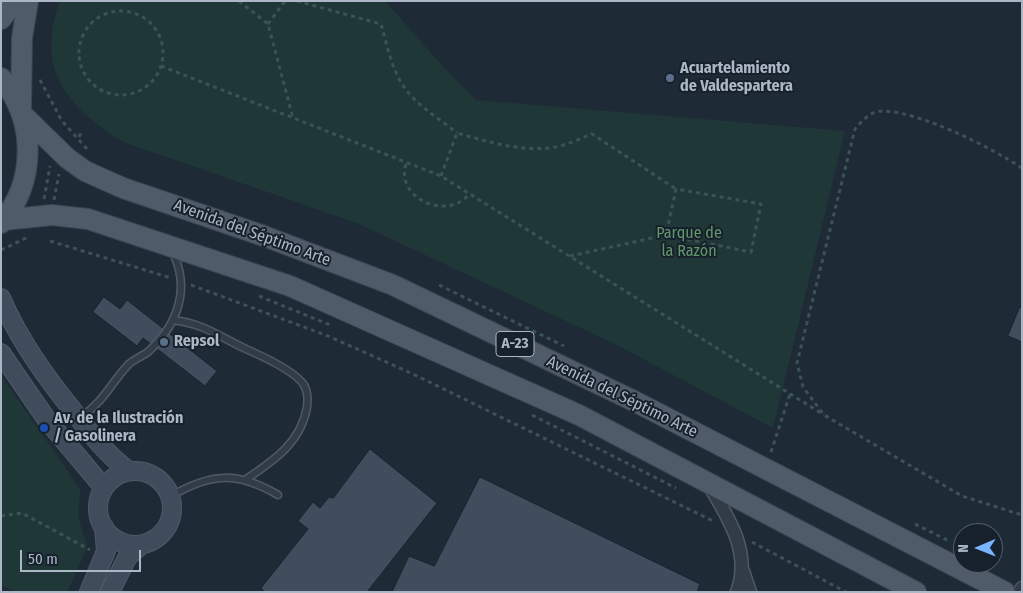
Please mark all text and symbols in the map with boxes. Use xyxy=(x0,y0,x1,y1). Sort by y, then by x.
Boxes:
place label: Acuartelamiento de Valdespartera xyxy=(680,59,793,97)
marker: Acuartelamiento de Valdespartera xyxy=(664,72,676,84)
street label: Avenida del Séptimo Arte xyxy=(171,196,333,270)
park label: Parque de la Razón xyxy=(656,224,722,262)
place label: Repsol xyxy=(174,332,219,352)
road number: A-23 xyxy=(496,332,534,356)
marker: Repsol xyxy=(158,336,170,348)
street label: Avenida del Séptimo Arte xyxy=(543,352,701,442)
place label: Av. de la Ilustración / Gasolinera xyxy=(54,409,183,447)
marker: Av. de la Ilustración / Gasolinera xyxy=(38,422,50,434)
north arrow xyxy=(953,523,1003,573)
scale bar xyxy=(22,540,144,572)
text: N xyxy=(955,544,972,553)
text: 50 m xyxy=(28,550,58,568)

